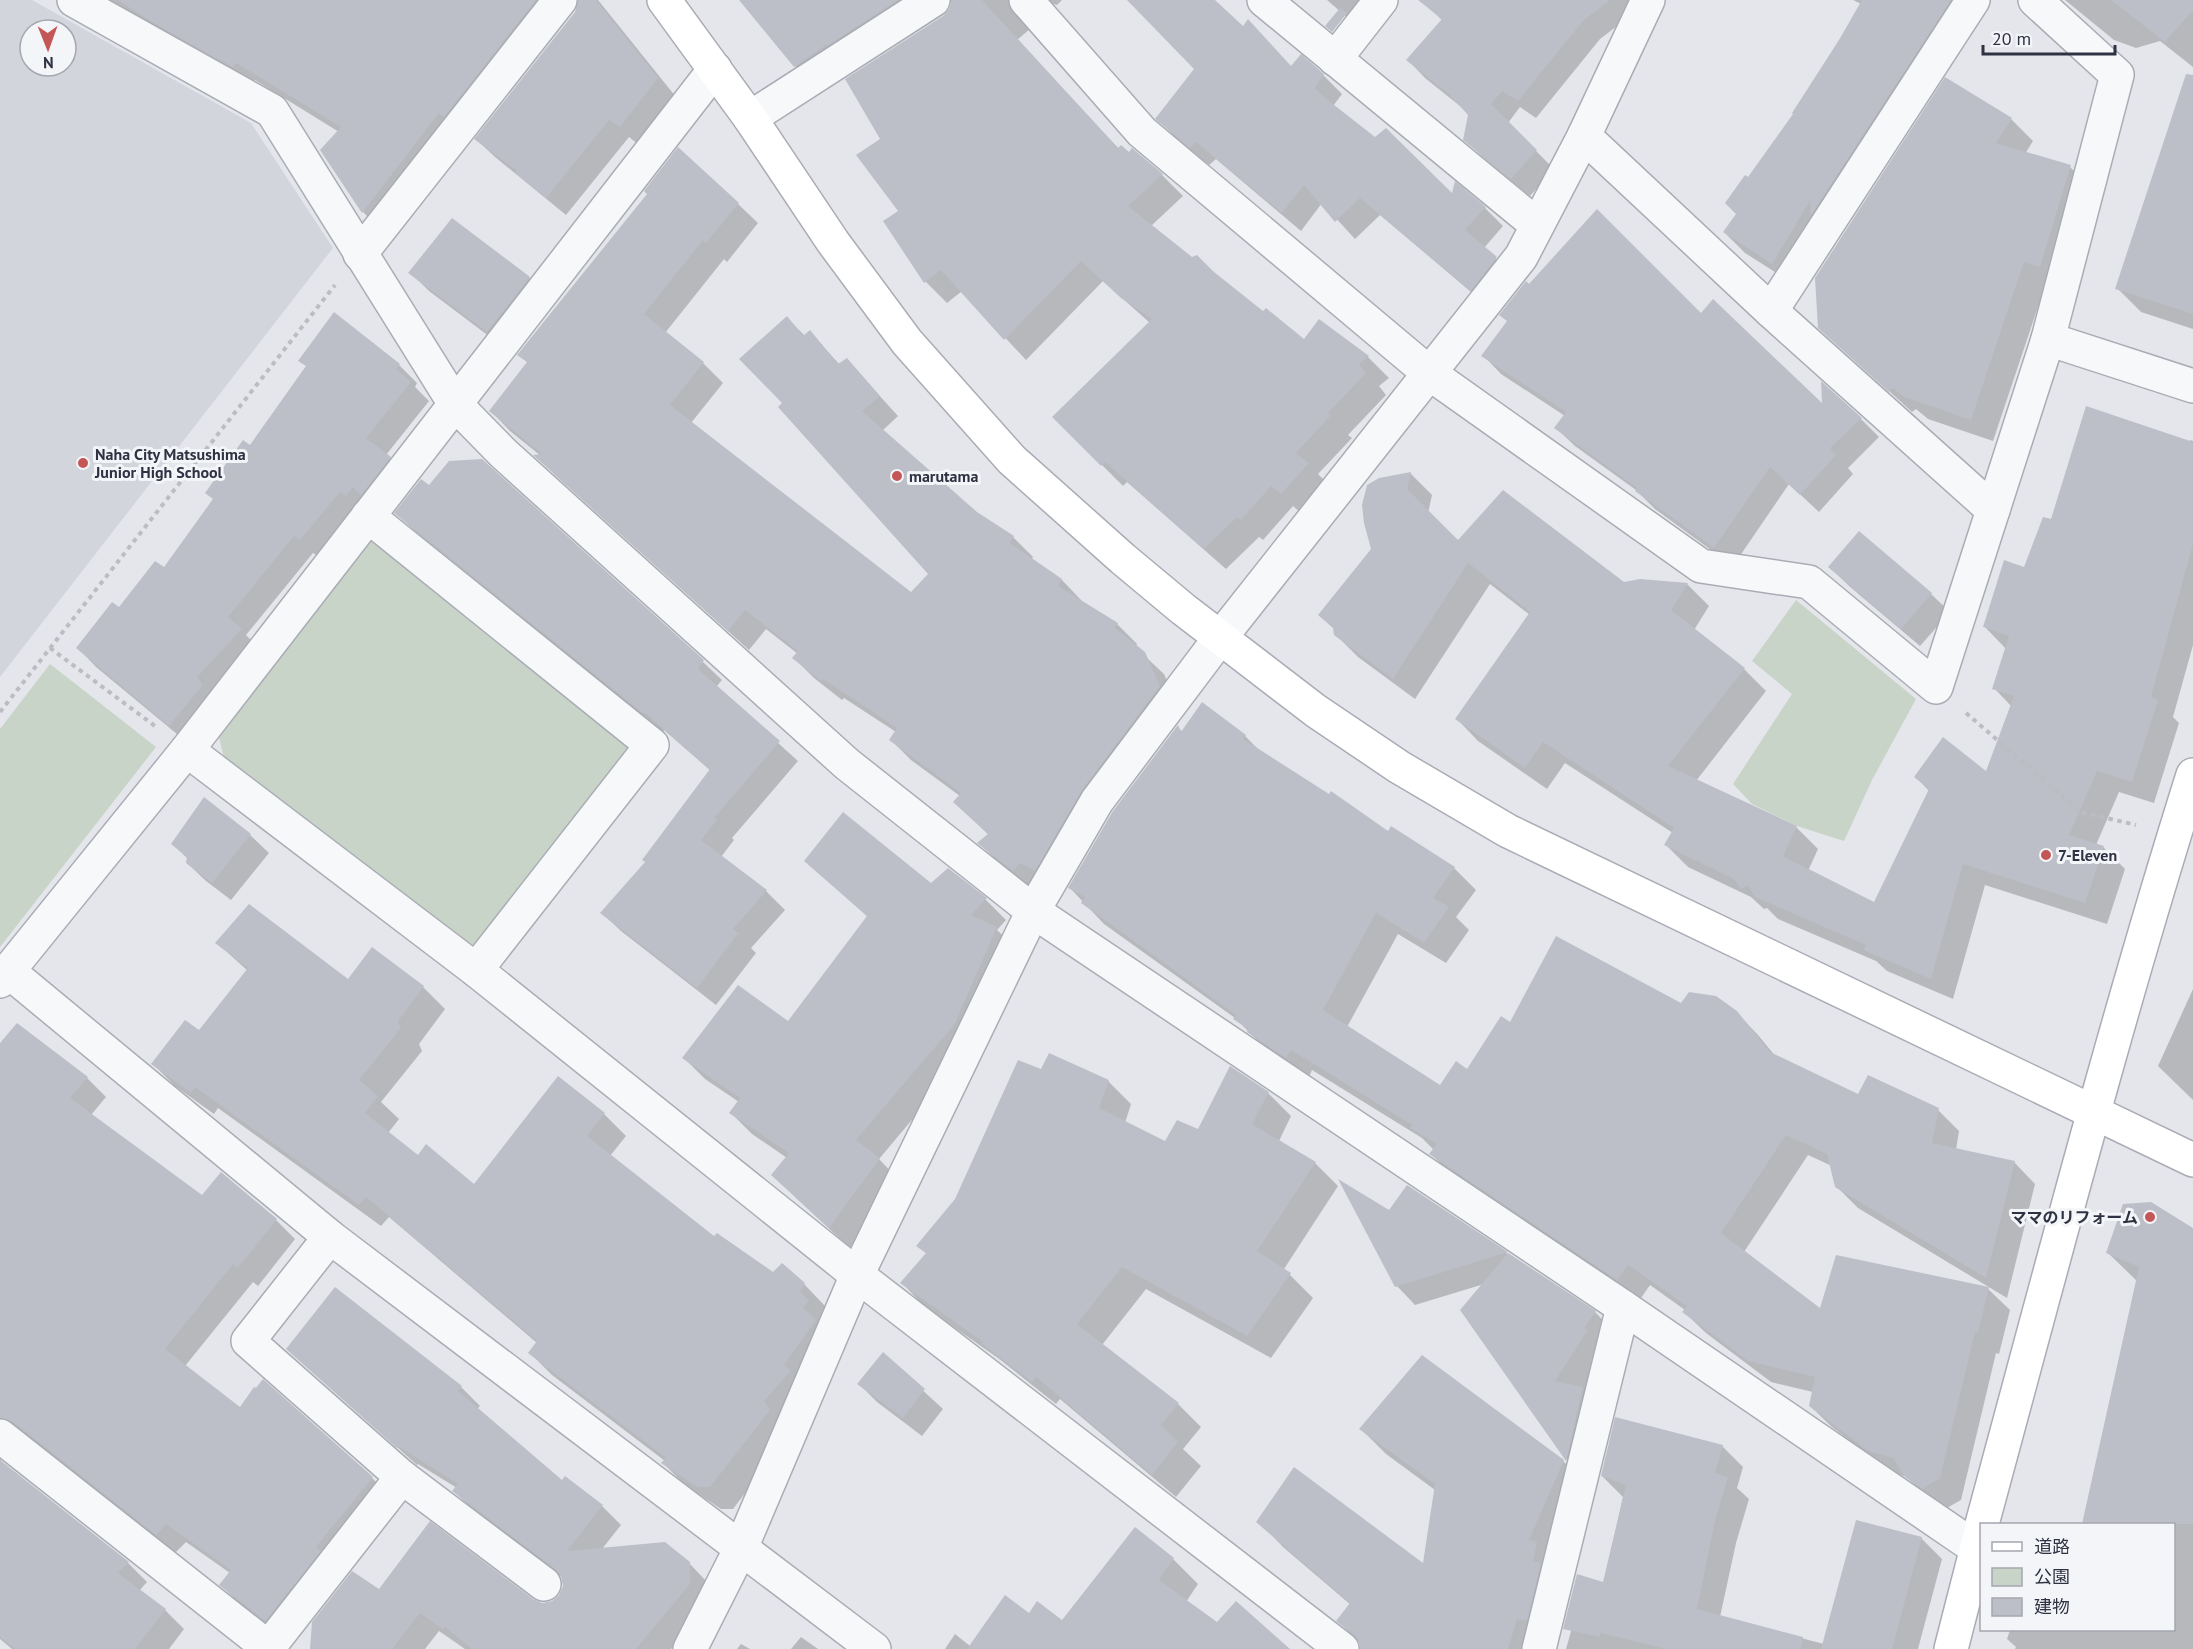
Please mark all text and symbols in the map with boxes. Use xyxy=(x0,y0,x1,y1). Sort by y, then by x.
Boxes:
north arrow xyxy=(18,18,78,78)
scale bar xyxy=(1983,18,2115,56)
text: 20 m xyxy=(1992,27,2031,50)
text: N xyxy=(43,53,54,73)
place label: Naha City Matsushima Junior High School xyxy=(94,444,246,482)
marker: Naha City Matsushima Junior High School xyxy=(76,456,90,470)
place label: marutama xyxy=(909,466,978,486)
marker: marutama xyxy=(890,469,904,483)
place label: 7-Eleven xyxy=(2058,845,2117,865)
marker: 7-Eleven xyxy=(2039,848,2053,862)
place label: ママのリフォーム xyxy=(2010,1207,2138,1227)
marker: ママのリフォーム xyxy=(2143,1210,2157,1224)
legend xyxy=(1980,1523,2175,1631)
text: 道路 xyxy=(2034,1535,2070,1558)
text: 公園 xyxy=(2034,1565,2070,1588)
text: 建物 xyxy=(2034,1595,2070,1618)

